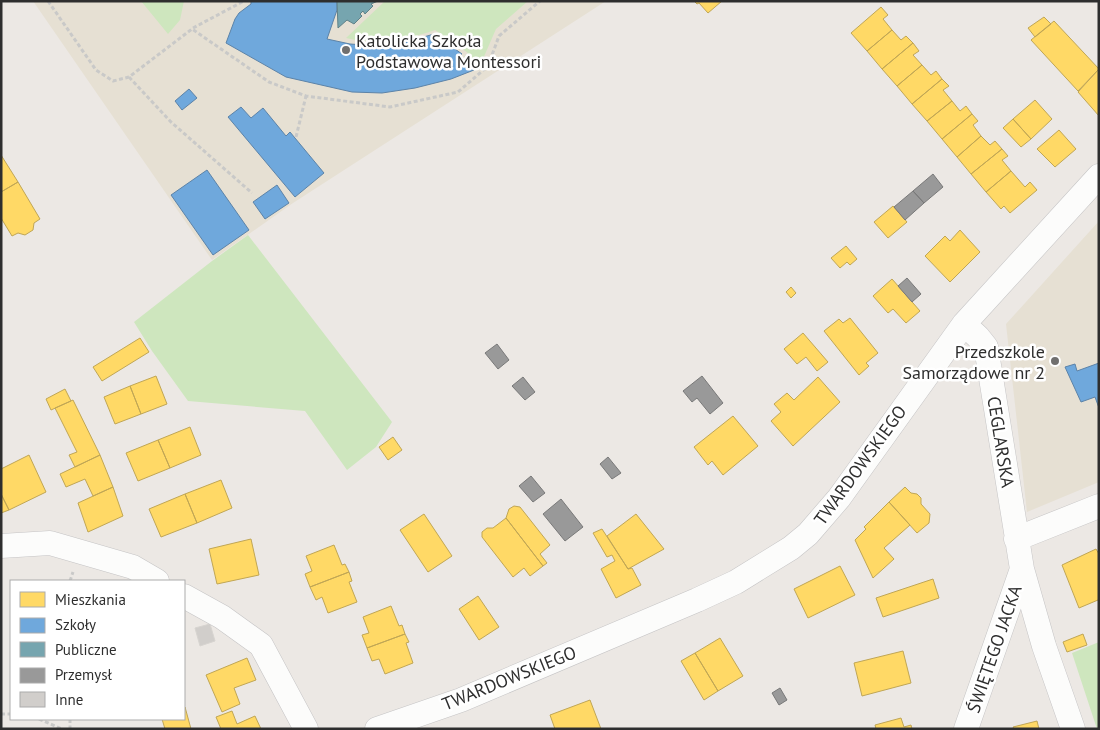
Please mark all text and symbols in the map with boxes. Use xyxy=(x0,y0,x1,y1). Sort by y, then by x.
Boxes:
place label: Katolicka Szkoła Podstawowa Montessori xyxy=(356,29,541,73)
marker: Katolicka Szkoła Podstawowa Montessori xyxy=(340,44,352,56)
place label: Przedszkole Samorządowe nr 2 xyxy=(902,340,1045,384)
marker: Przedszkole Samorządowe nr 2 xyxy=(1049,355,1061,367)
street label: CEGLARSKA xyxy=(982,395,1020,490)
street label: TWARDOWSKIEGO xyxy=(809,400,911,530)
legend xyxy=(10,580,185,720)
street label: ŚWIĘTEGO JACKA xyxy=(961,582,1027,716)
text: Mieszkania xyxy=(55,590,126,609)
text: Szkoły xyxy=(55,615,96,634)
text: Publiczne xyxy=(55,640,117,659)
street label: TWARDOWSKIEGO xyxy=(438,641,580,715)
text: Przemysł xyxy=(55,665,113,684)
text: Inne xyxy=(55,690,83,709)

